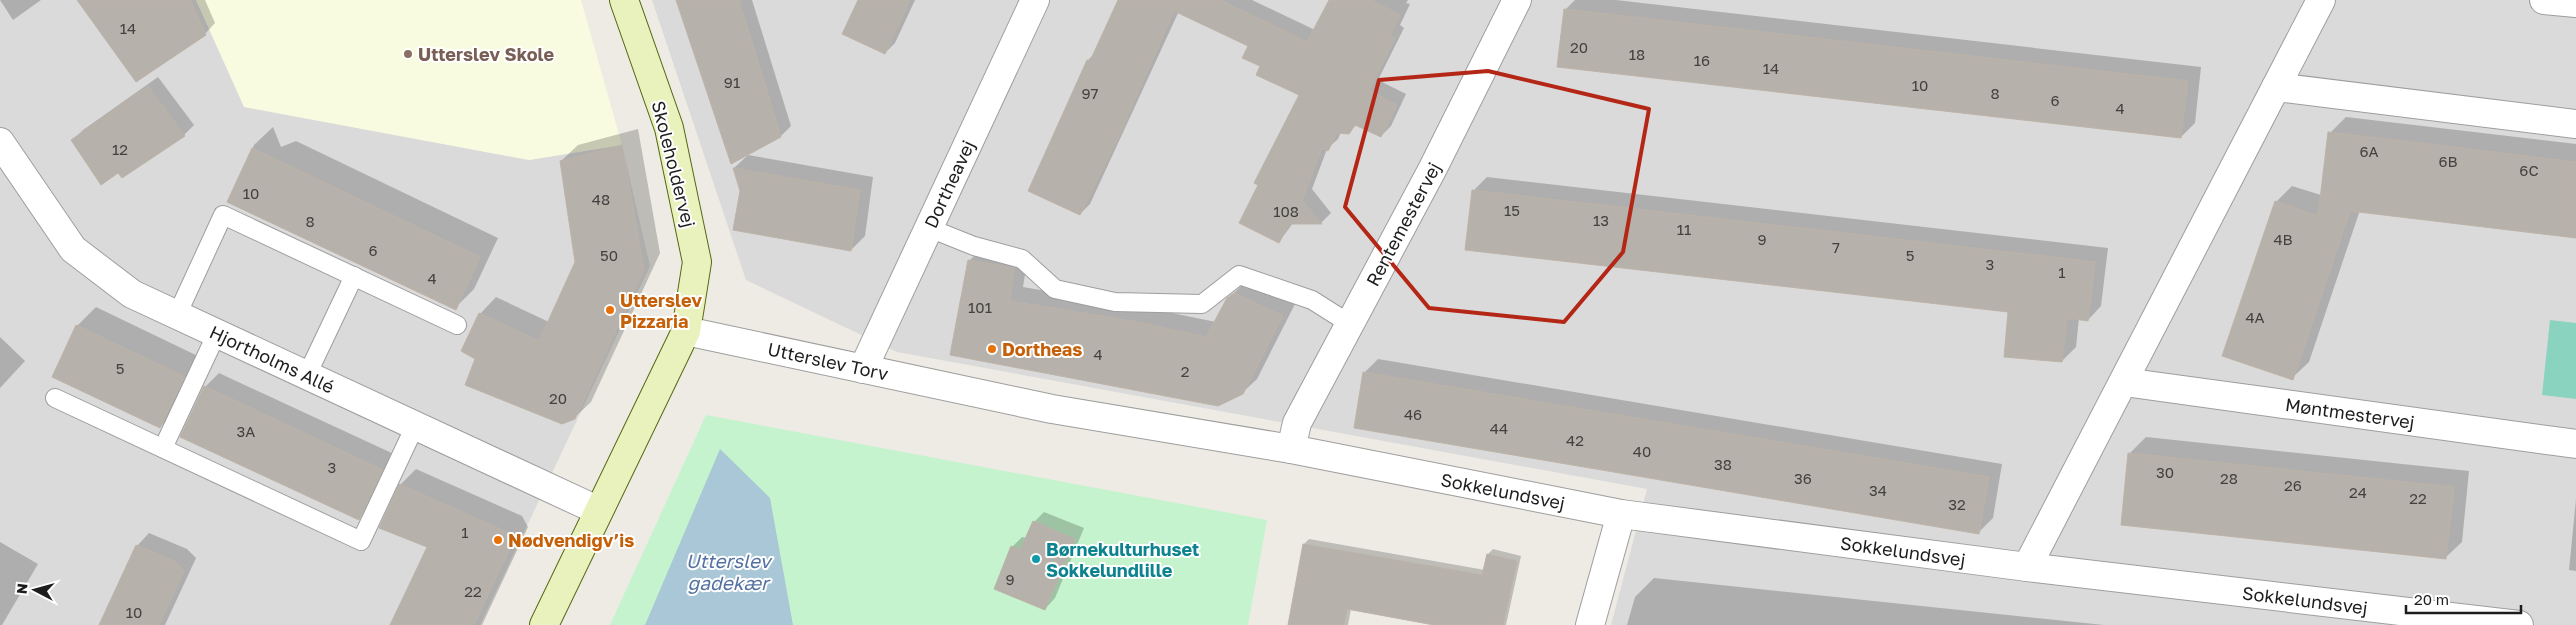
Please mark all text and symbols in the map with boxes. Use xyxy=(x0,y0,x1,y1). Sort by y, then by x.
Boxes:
house number: 14 xyxy=(120,19,136,37)
house number: 20 xyxy=(1570,38,1588,56)
place label: Utterslev Skole xyxy=(418,43,554,65)
house number: 18 xyxy=(1629,45,1645,63)
marker: Utterslev Skole xyxy=(402,48,414,60)
house number: 16 xyxy=(1694,51,1710,69)
house number: 14 xyxy=(1763,59,1779,77)
house number: 91 xyxy=(724,73,740,91)
house number: 10 xyxy=(1912,76,1928,94)
house number: 97 xyxy=(1081,84,1099,102)
house number: 8 xyxy=(1990,84,2000,102)
house number: 6 xyxy=(2050,91,2060,109)
street label: Skoleholdervej xyxy=(648,98,700,230)
house number: 4 xyxy=(2115,99,2125,117)
street label: Dortheavej xyxy=(919,137,979,231)
house number: 12 xyxy=(112,140,128,158)
house number: 6A xyxy=(2359,142,2379,160)
house number: 6B xyxy=(2438,152,2458,170)
street label: Rentemestervej xyxy=(1361,158,1445,290)
house number: 6C xyxy=(2519,161,2539,179)
house number: 10 xyxy=(243,184,259,202)
house number: 48 xyxy=(592,190,610,208)
house number: 15 xyxy=(1504,201,1520,219)
house number: 108 xyxy=(1273,202,1299,220)
house number: 13 xyxy=(1593,211,1609,229)
house number: 8 xyxy=(305,212,315,230)
house number: 11 xyxy=(1677,220,1691,238)
house number: 9 xyxy=(1757,230,1767,248)
house number: 4B xyxy=(2273,230,2293,248)
house number: 7 xyxy=(1832,238,1840,256)
house number: 6 xyxy=(368,241,378,259)
house number: 50 xyxy=(600,246,618,264)
house number: 5 xyxy=(1906,246,1914,264)
house number: 3 xyxy=(1986,255,1994,273)
house number: 1 xyxy=(2058,263,2066,281)
house number: 4 xyxy=(427,269,437,287)
place label: Utterslev Pizzaria xyxy=(620,289,702,332)
house number: 101 xyxy=(968,298,992,316)
marker: Utterslev Pizzaria xyxy=(604,304,616,316)
house number: 4A xyxy=(2245,308,2265,326)
street label: Hjortholms Allé xyxy=(206,321,338,397)
street label: Utterslev Torv xyxy=(766,337,890,385)
place label: Dortheas xyxy=(1002,338,1082,360)
marker: Dortheas xyxy=(986,343,998,355)
house number: 4 xyxy=(1093,345,1103,363)
house number: 5 xyxy=(116,359,124,377)
house number: 2 xyxy=(1181,362,1189,380)
house number: 20 xyxy=(549,389,567,407)
street label: Møntmestervej xyxy=(2284,393,2416,433)
house number: 46 xyxy=(1404,405,1422,423)
house number: 44 xyxy=(1490,419,1508,437)
house number: 3A xyxy=(237,422,255,440)
house number: 42 xyxy=(1566,431,1584,449)
house number: 40 xyxy=(1633,442,1651,460)
house number: 38 xyxy=(1714,455,1732,473)
house number: 3 xyxy=(328,458,336,476)
house number: 30 xyxy=(2156,463,2174,481)
street label: Sokkelundsvej xyxy=(1439,468,1567,514)
house number: 36 xyxy=(1794,469,1812,487)
house number: 28 xyxy=(2220,469,2238,487)
house number: 26 xyxy=(2284,476,2302,494)
house number: 34 xyxy=(1869,481,1887,499)
house number: 24 xyxy=(2349,483,2367,501)
house number: 22 xyxy=(2409,489,2427,507)
house number: 32 xyxy=(1948,495,1966,513)
house number: 1 xyxy=(461,523,469,541)
place label: Nødvendigv’is xyxy=(508,529,634,551)
street label: Sokkelundsvej xyxy=(1839,531,1967,571)
marker: Nødvendigv’is xyxy=(492,534,504,546)
place label: Børnekulturhuset Sokkelundlille xyxy=(1046,538,1199,581)
water label: Utterslev gadekær xyxy=(686,549,773,594)
marker: Børnekulturhuset Sokkelundlille xyxy=(1030,553,1042,565)
north arrow xyxy=(10,565,60,615)
house number: 9 xyxy=(1005,570,1015,588)
street label: Sokkelundsvej xyxy=(2241,581,2369,619)
text: N xyxy=(13,582,31,595)
house number: 22 xyxy=(464,582,482,600)
scale bar xyxy=(2406,582,2521,614)
text: 20 m xyxy=(2414,590,2449,608)
house number: 10 xyxy=(126,603,142,621)

